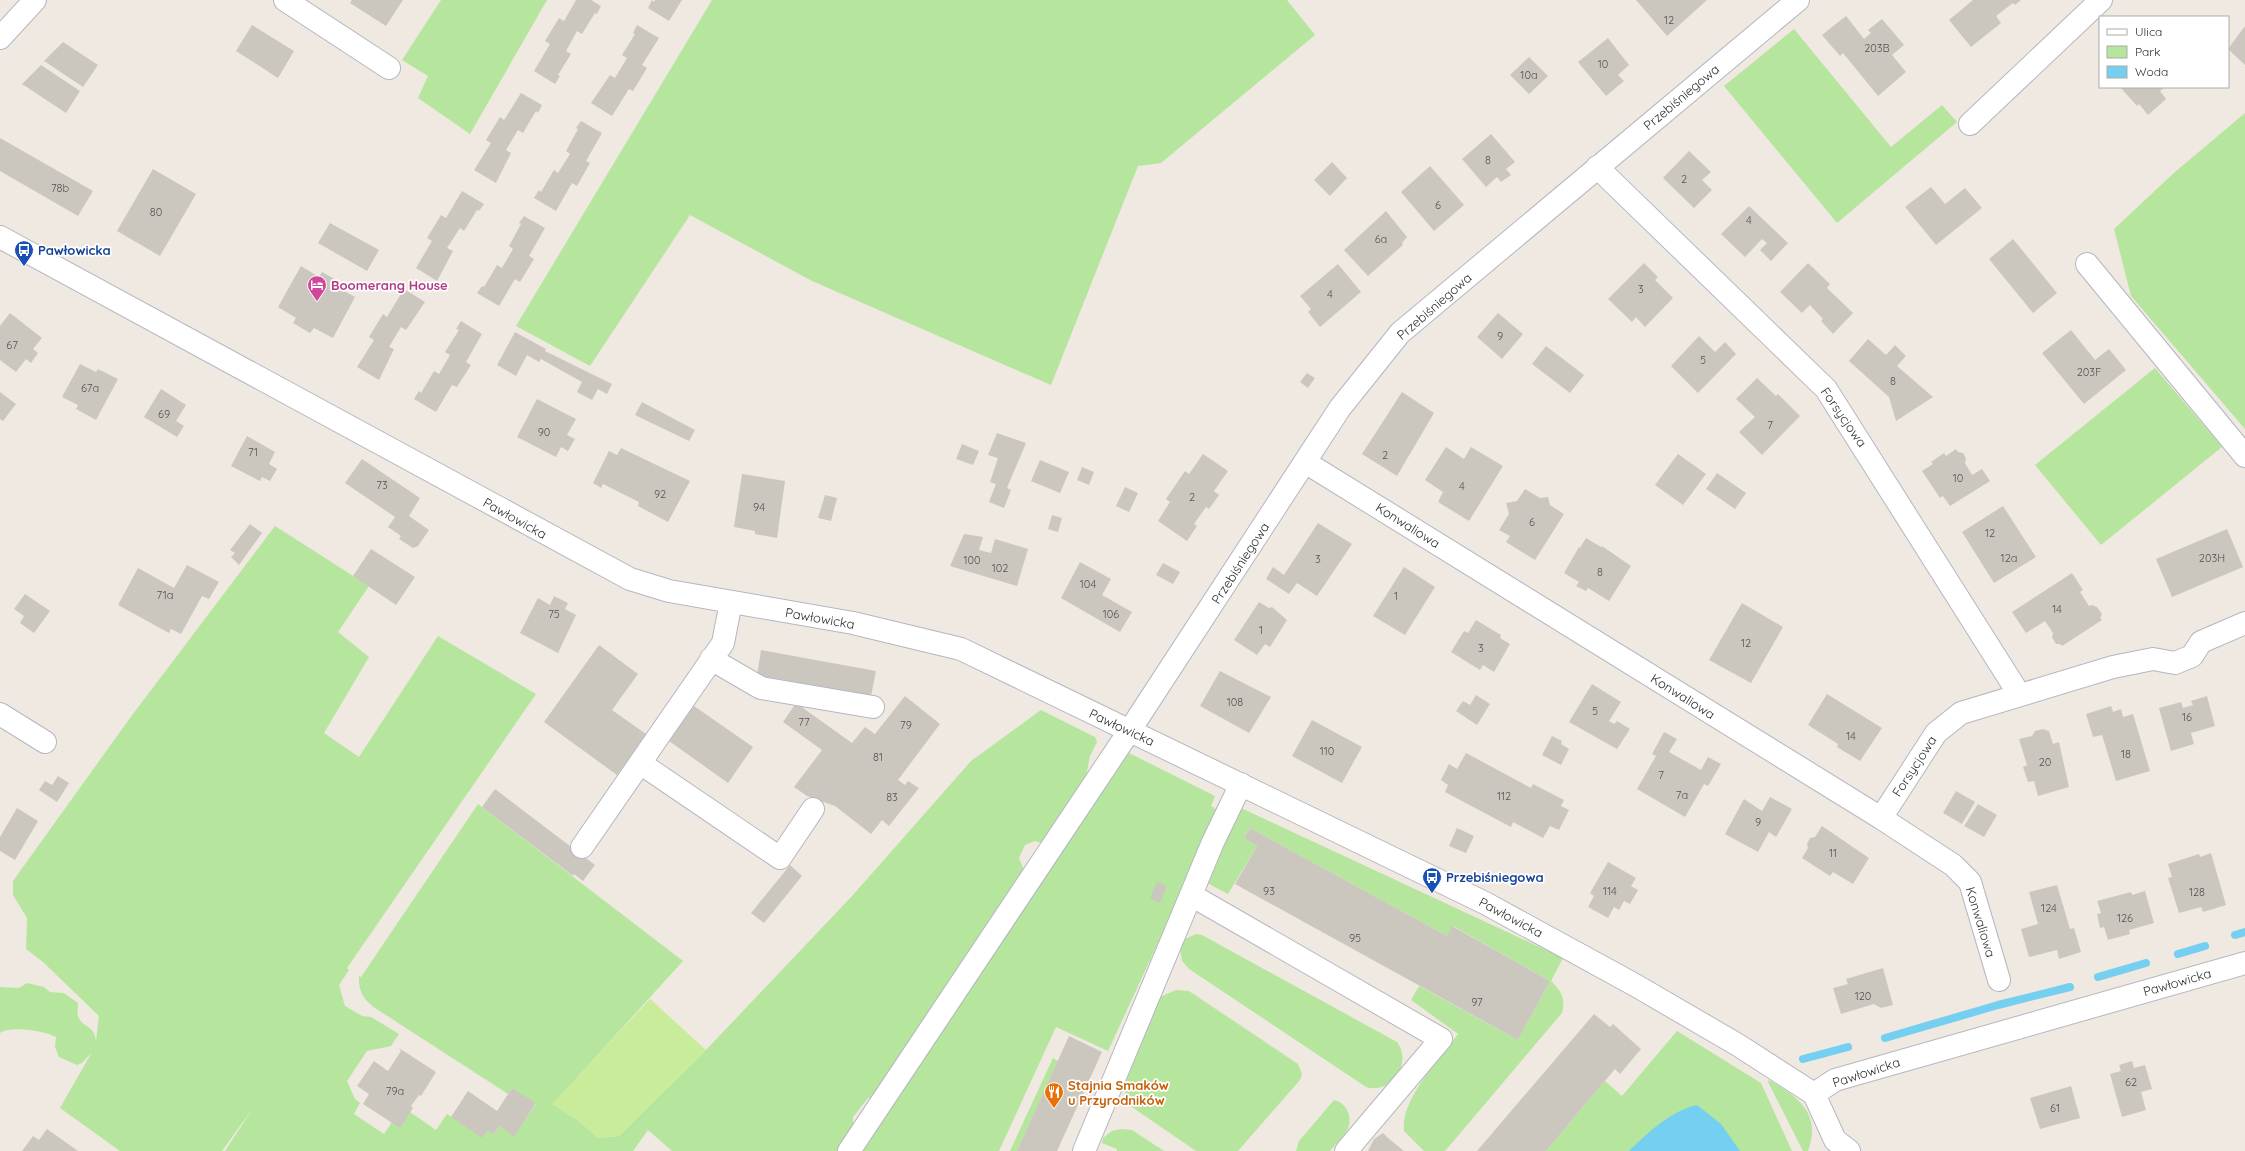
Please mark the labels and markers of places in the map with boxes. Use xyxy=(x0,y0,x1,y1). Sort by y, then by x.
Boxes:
bus stop icon: Pawłowicka xyxy=(13,239,35,267)
place label: Pawłowicka xyxy=(38,242,111,258)
hotel icon: Boomerang House xyxy=(306,274,328,302)
place label: Boomerang House xyxy=(331,277,448,293)
bus stop icon: Przebiśniegowa xyxy=(1421,866,1443,894)
place label: Przebiśniegowa xyxy=(1446,869,1544,885)
place label: Stajnia Smaków u Przyrodników xyxy=(1068,1077,1169,1108)
restaurant icon: Stajnia Smaków u Przyrodników xyxy=(1043,1081,1065,1109)

